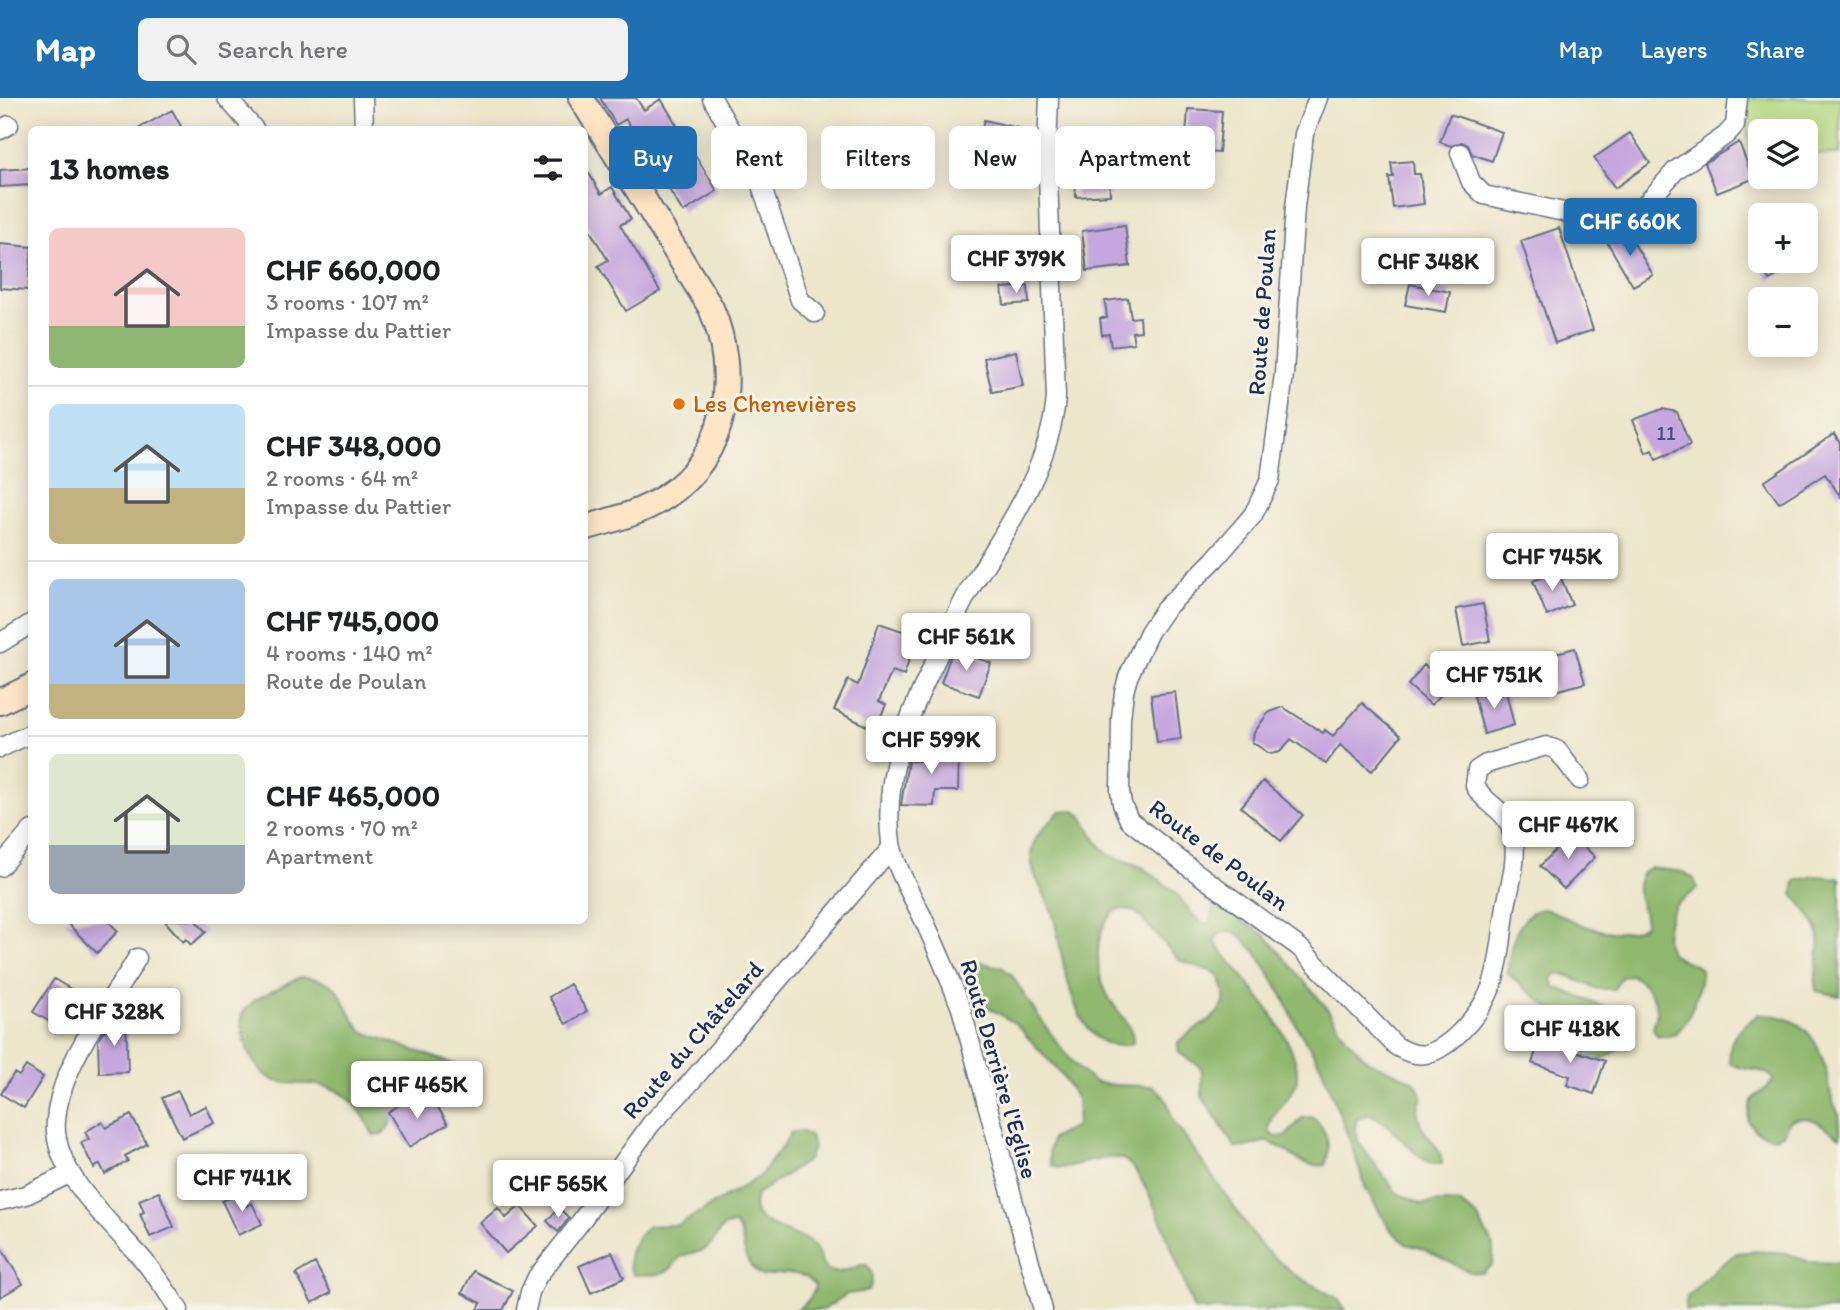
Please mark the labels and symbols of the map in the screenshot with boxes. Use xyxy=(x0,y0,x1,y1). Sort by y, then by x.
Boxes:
pin: CHF 660K xyxy=(1558,198,1702,258)
street label: Route de Poulan xyxy=(1241,227,1282,397)
pin: CHF 379K xyxy=(944,236,1088,295)
pin: CHF 348K xyxy=(1356,238,1500,298)
place label: Les Chenevières xyxy=(693,389,857,418)
marker: Les Chenevières xyxy=(671,396,687,412)
house number: 11 xyxy=(1656,420,1676,445)
pin: CHF 745K xyxy=(1480,533,1624,593)
pin: CHF 561K xyxy=(894,614,1038,673)
pin: CHF 751K xyxy=(1422,652,1566,711)
pin: CHF 599K xyxy=(859,716,1003,776)
street label: Route de Poulan xyxy=(1144,793,1295,917)
pin: CHF 467K xyxy=(1496,802,1640,861)
street label: Route du Châtelard xyxy=(616,955,769,1125)
street label: Route Derrière l'Eglise xyxy=(954,956,1045,1182)
pin: CHF 328K xyxy=(42,988,186,1048)
pin: CHF 418K xyxy=(1498,1006,1642,1065)
pin: CHF 465K xyxy=(345,1062,489,1121)
pin: CHF 741K xyxy=(170,1154,314,1214)
pin: CHF 565K xyxy=(486,1160,630,1220)

